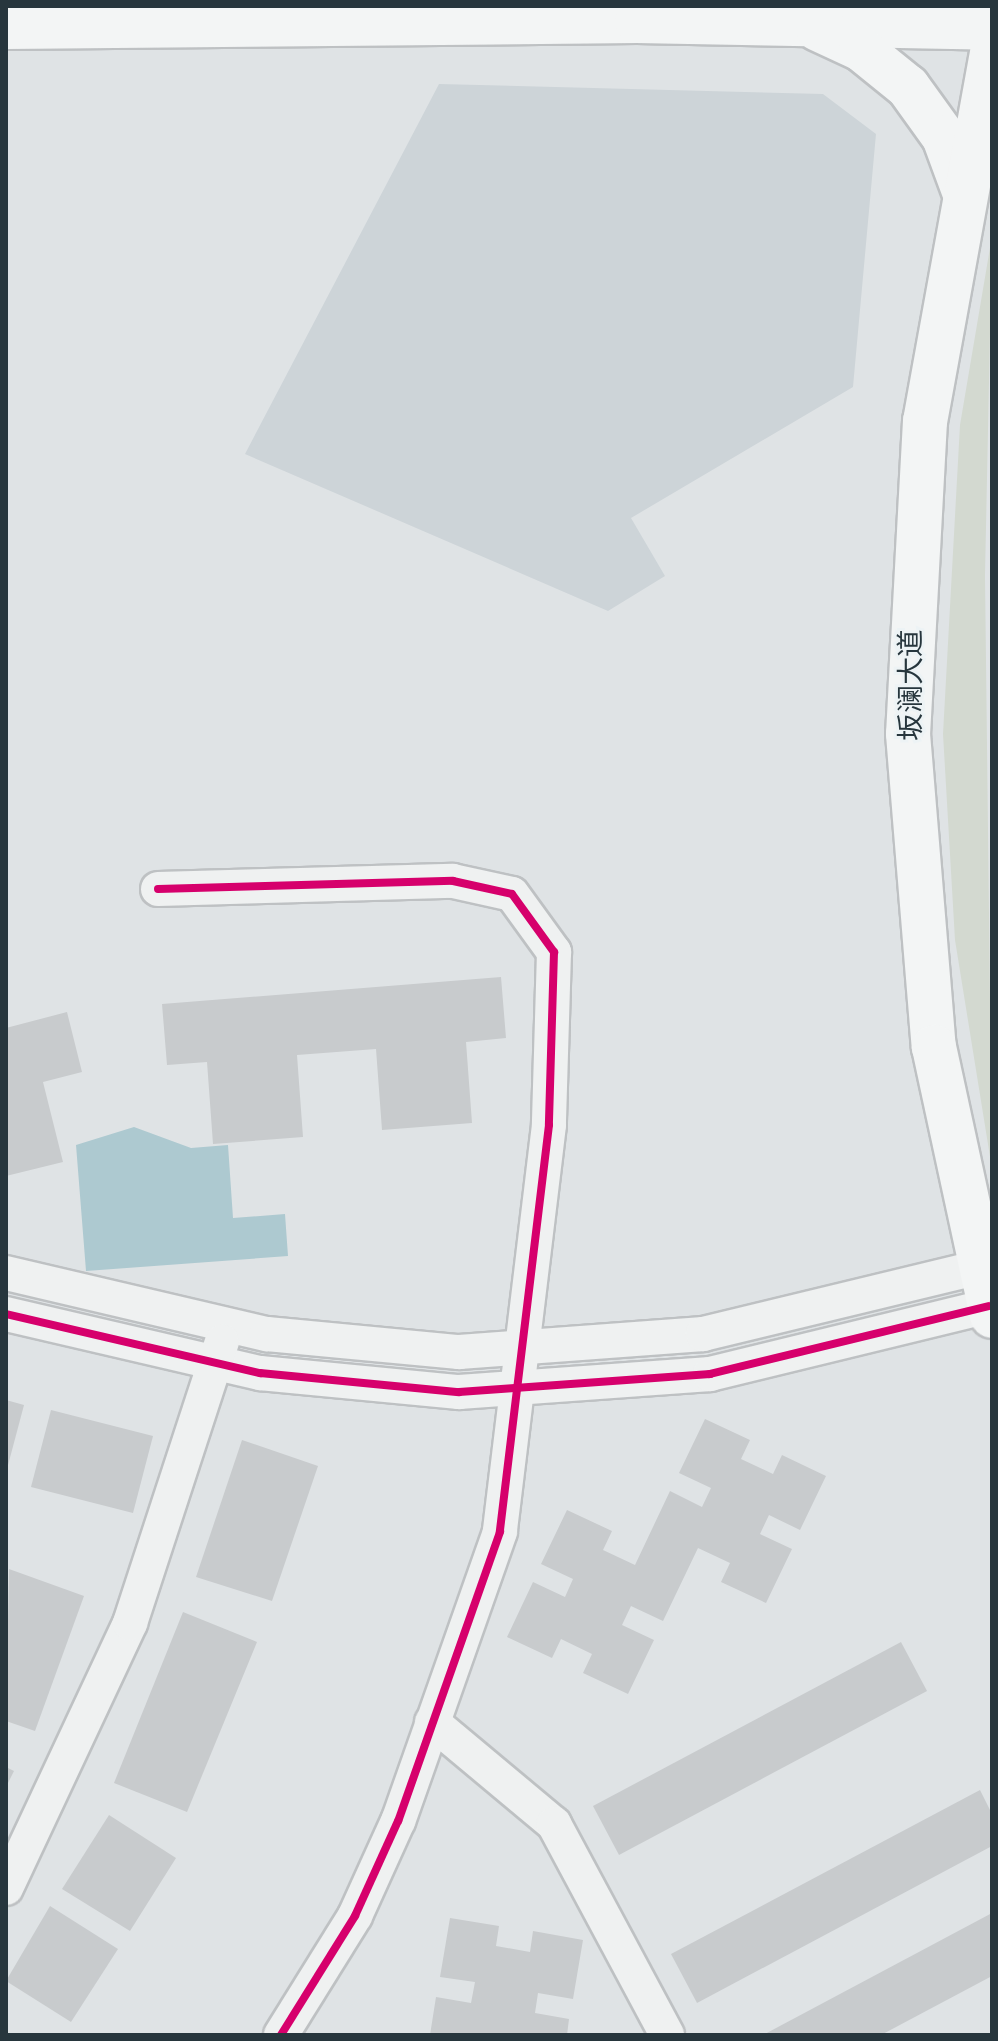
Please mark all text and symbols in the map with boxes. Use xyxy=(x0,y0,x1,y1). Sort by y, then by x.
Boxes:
street label: 坂澜大道 xyxy=(892,629,926,741)

